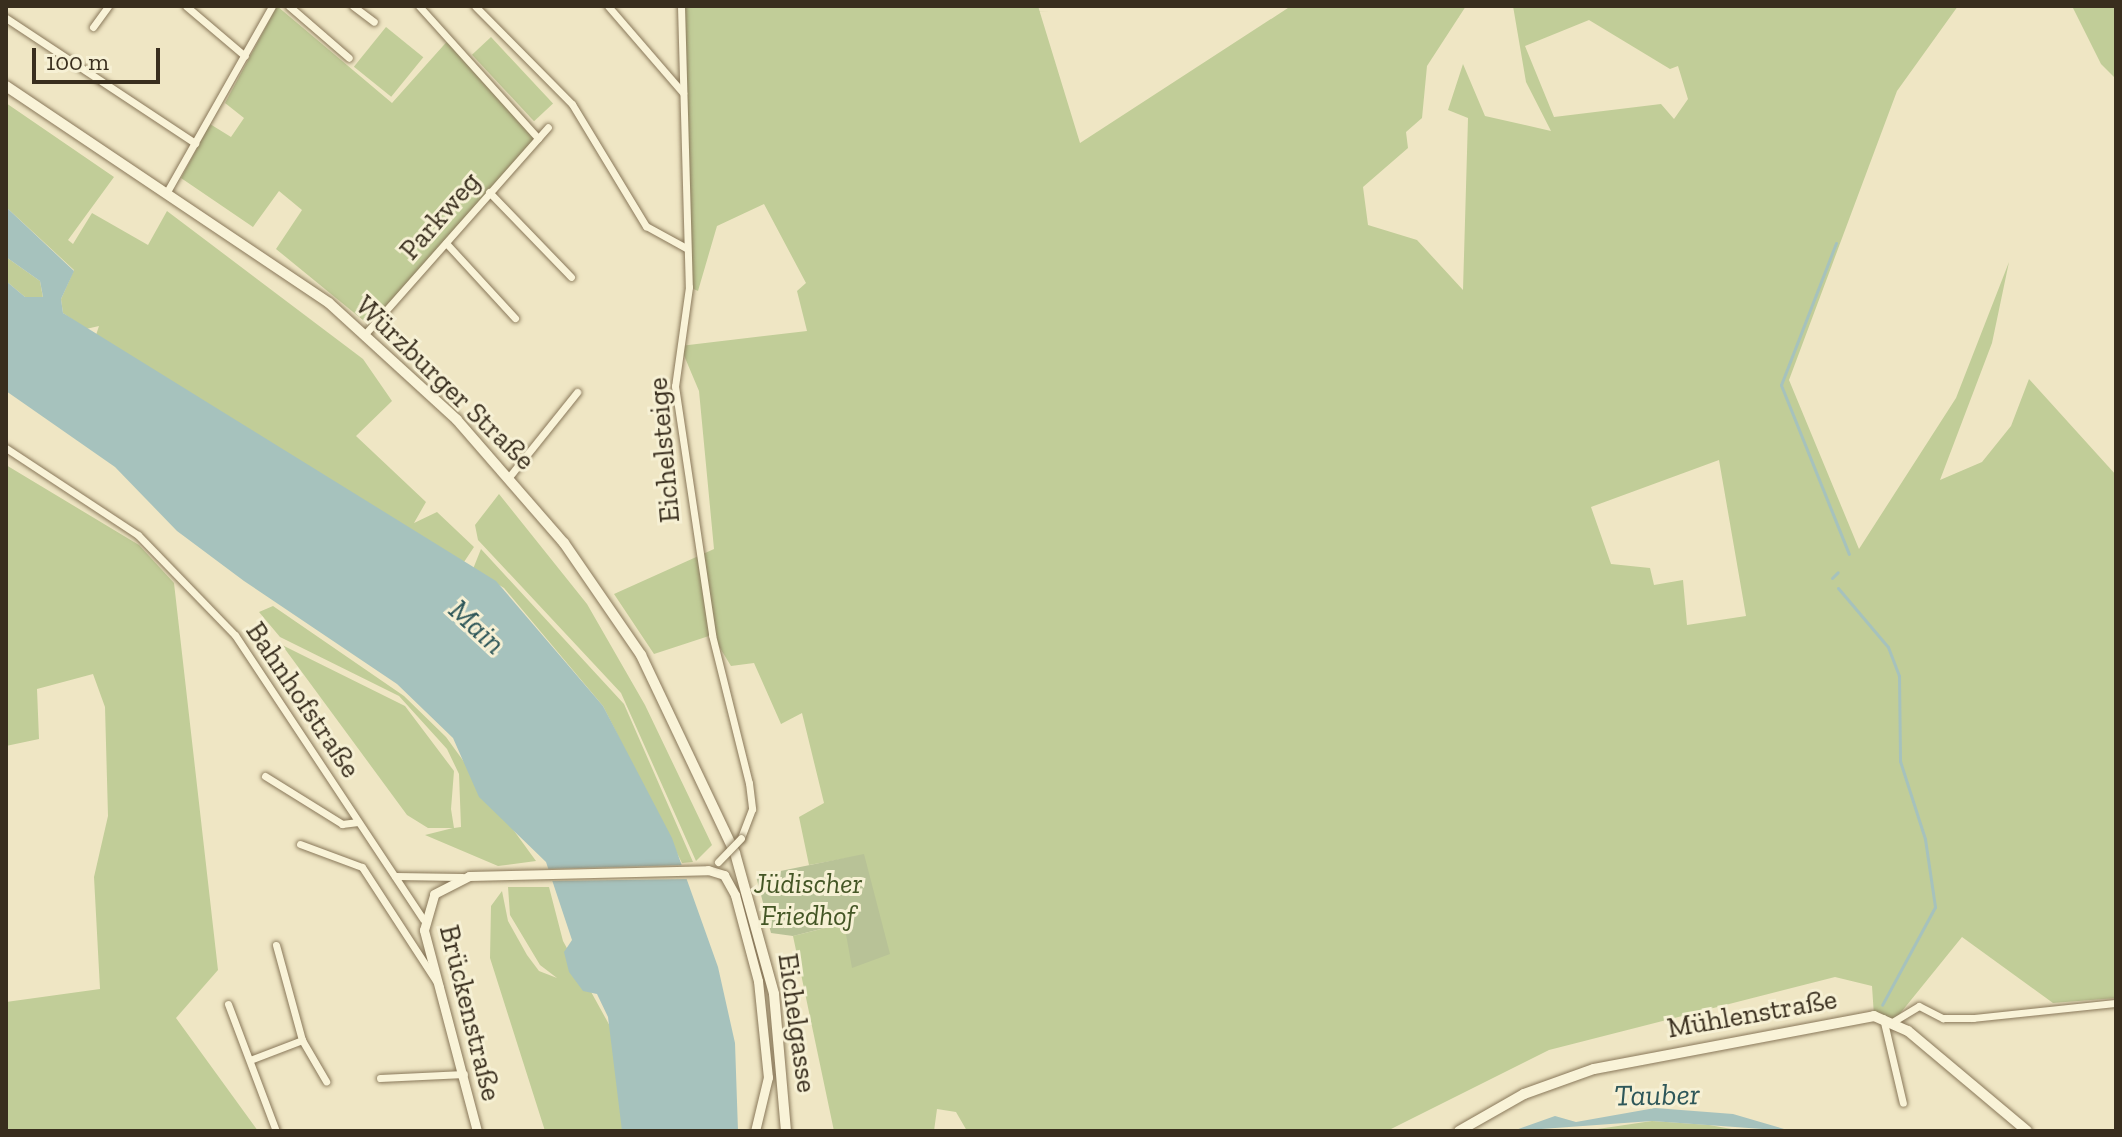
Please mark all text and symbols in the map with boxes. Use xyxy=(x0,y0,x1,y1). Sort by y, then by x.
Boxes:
scale bar xyxy=(36,32,164,82)
text: 100 m xyxy=(46,47,109,76)
street label: Parkweg xyxy=(393,165,487,267)
street label: Würzburger Straße xyxy=(348,289,542,477)
street label: Eichelsteige xyxy=(641,376,687,524)
water label: Main xyxy=(441,592,513,662)
street label: Bahnhofstraße xyxy=(239,616,367,784)
park label: Jüdischer Friedhof xyxy=(754,867,862,933)
street label: Brückenstraße xyxy=(432,922,508,1104)
street label: Eichelgasse xyxy=(771,951,823,1095)
street label: Mühlenstraße xyxy=(1665,983,1839,1045)
water label: Tauber xyxy=(1614,1076,1700,1114)

